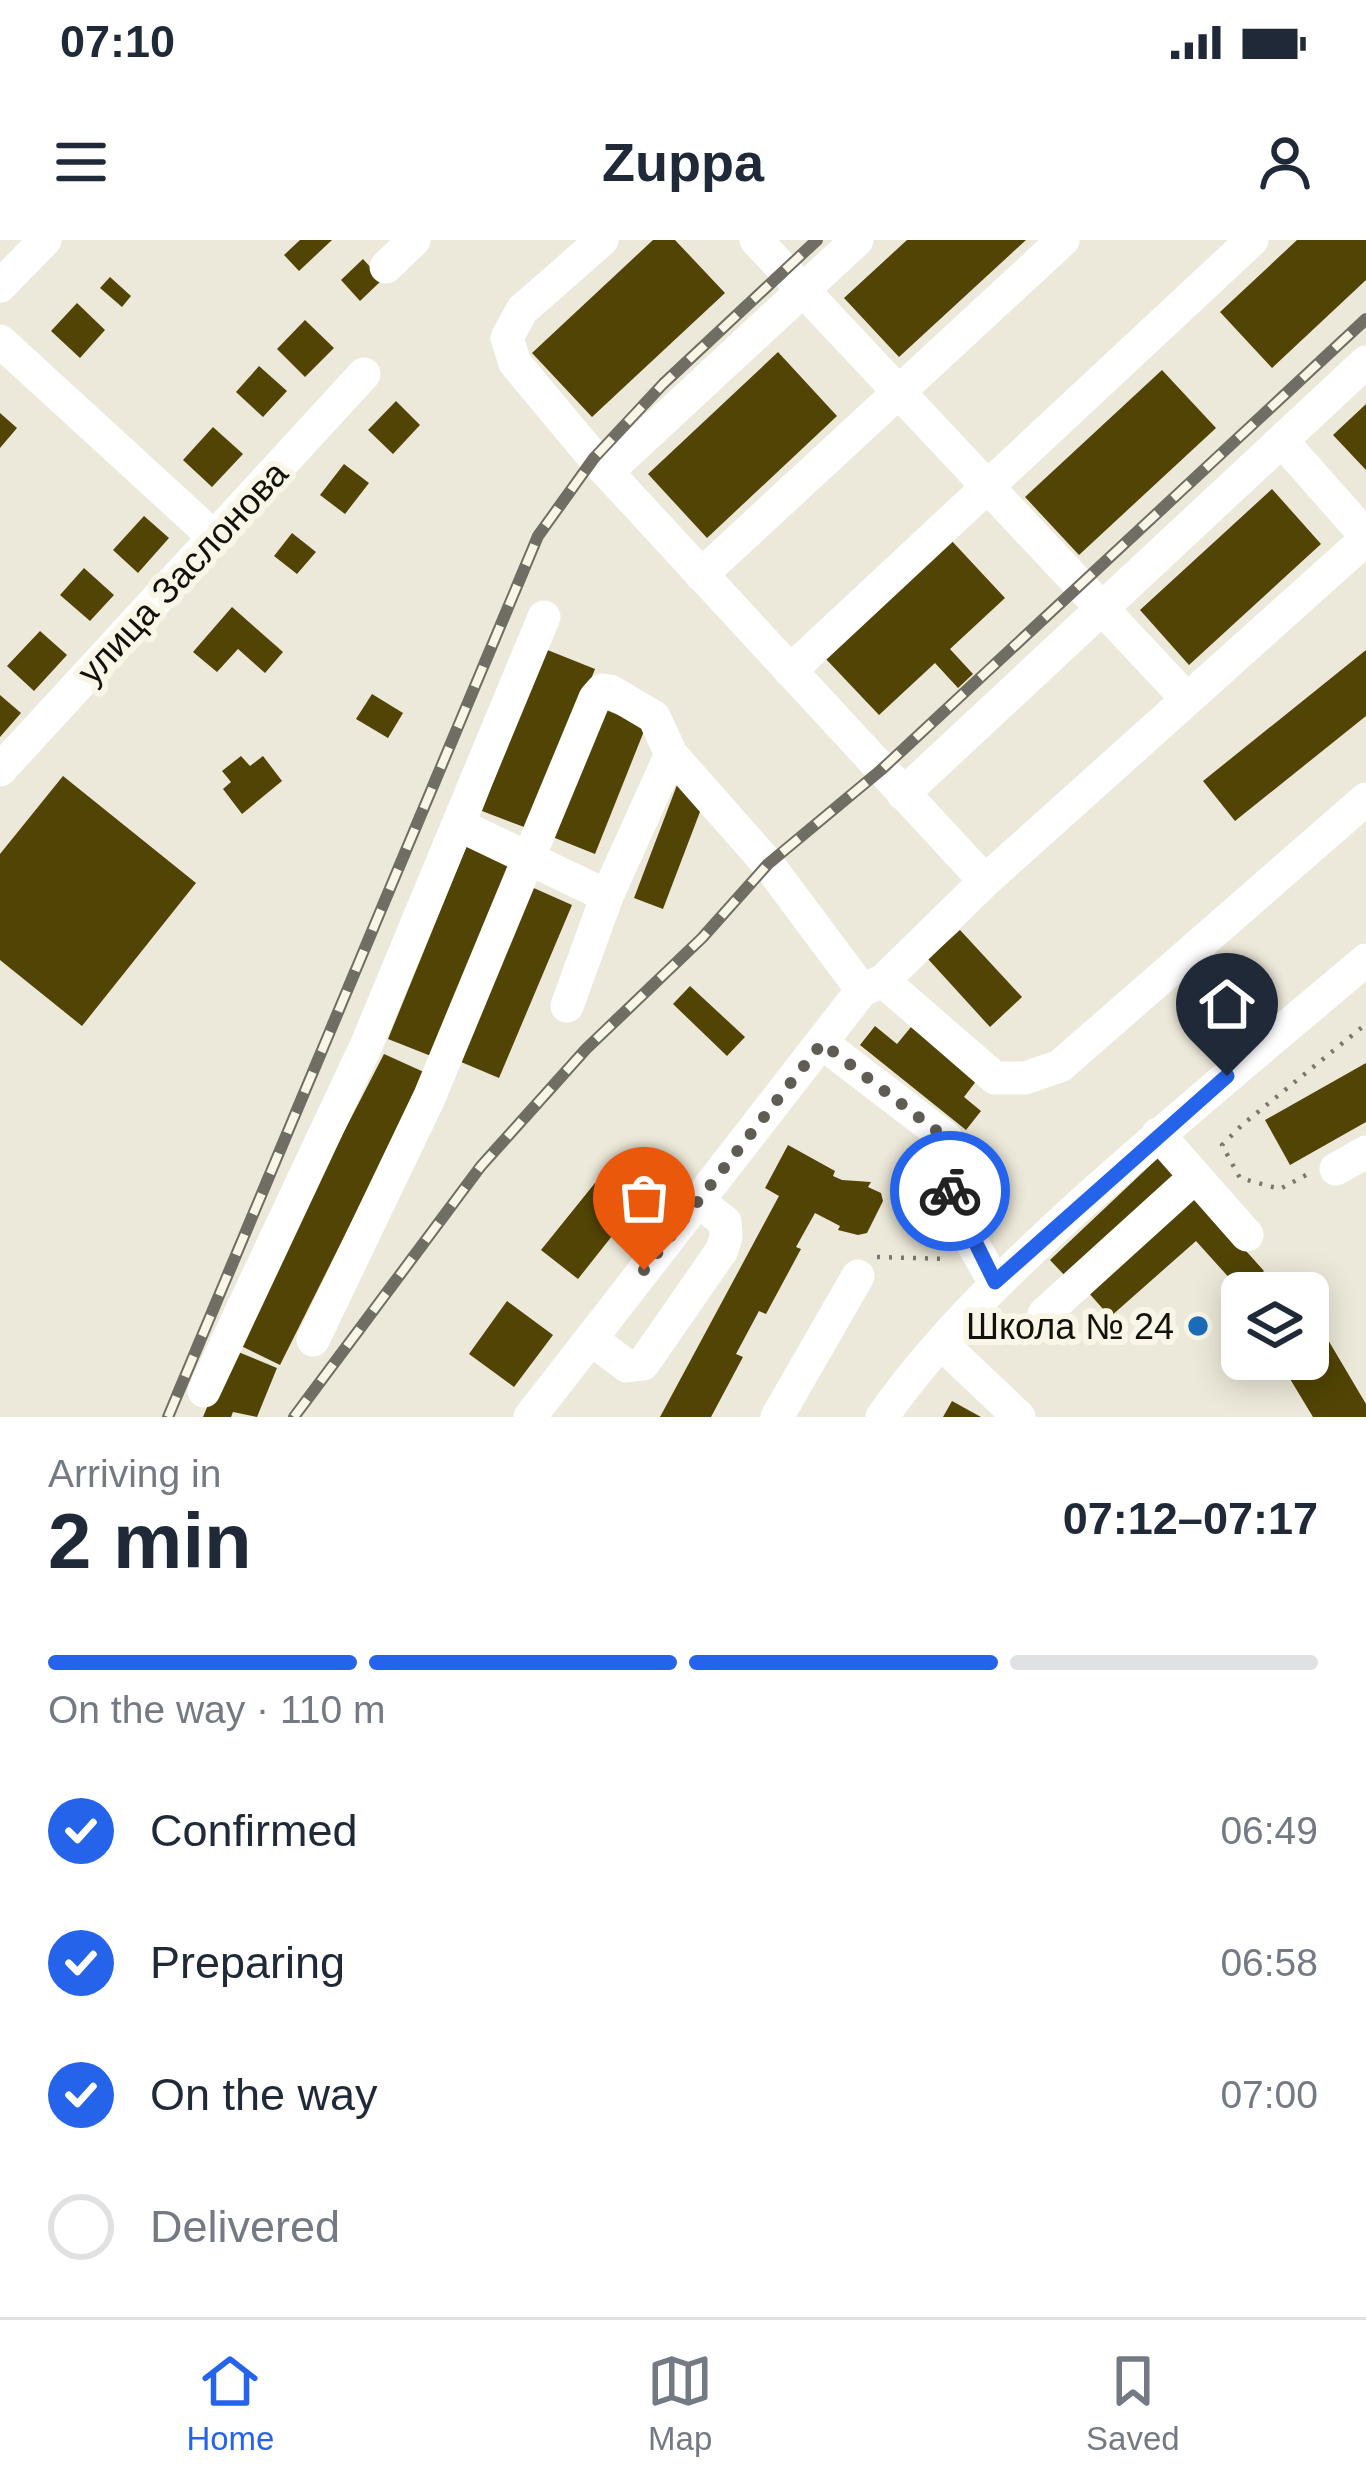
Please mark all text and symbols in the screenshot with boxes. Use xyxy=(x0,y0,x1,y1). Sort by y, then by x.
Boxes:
text: 07:10 xyxy=(60,16,175,67)
icon: menu xyxy=(48,129,114,195)
icon: person xyxy=(1252,129,1318,195)
text: Zuppa xyxy=(602,132,764,192)
street label: улица Заслонова xyxy=(69,452,297,692)
pin xyxy=(1176,953,1278,1076)
icon: home xyxy=(1194,971,1260,1037)
courier xyxy=(890,1131,1010,1251)
pin xyxy=(593,1147,695,1270)
icon: bike xyxy=(917,1158,983,1224)
icon: bag xyxy=(611,1165,677,1231)
map controls xyxy=(1221,1272,1329,1380)
button: layers xyxy=(1221,1272,1329,1380)
place label: Школа № 24 xyxy=(966,1306,1174,1347)
marker: Школа № 24 xyxy=(1185,1313,1211,1339)
text: Arriving in xyxy=(48,1452,221,1495)
text: 07:12–07:17 xyxy=(1063,1493,1318,1544)
text: 2 min xyxy=(48,1497,252,1585)
text: On the way · 110 m xyxy=(48,1688,385,1731)
icon: check xyxy=(48,1798,114,1864)
text: Confirmed xyxy=(150,1805,358,1856)
text: 06:49 xyxy=(1220,1809,1318,1852)
icon: check xyxy=(48,1930,114,1996)
text: Preparing xyxy=(150,1937,345,1988)
text: 06:58 xyxy=(1220,1941,1318,1984)
icon: check xyxy=(48,2062,114,2128)
text: On the way xyxy=(150,2069,378,2120)
text: 07:00 xyxy=(1220,2073,1318,2116)
text: Delivered xyxy=(150,2201,340,2252)
tab: Home xyxy=(186,2348,274,2458)
tab: Map xyxy=(647,2348,713,2458)
tab: Saved xyxy=(1086,2348,1180,2458)

